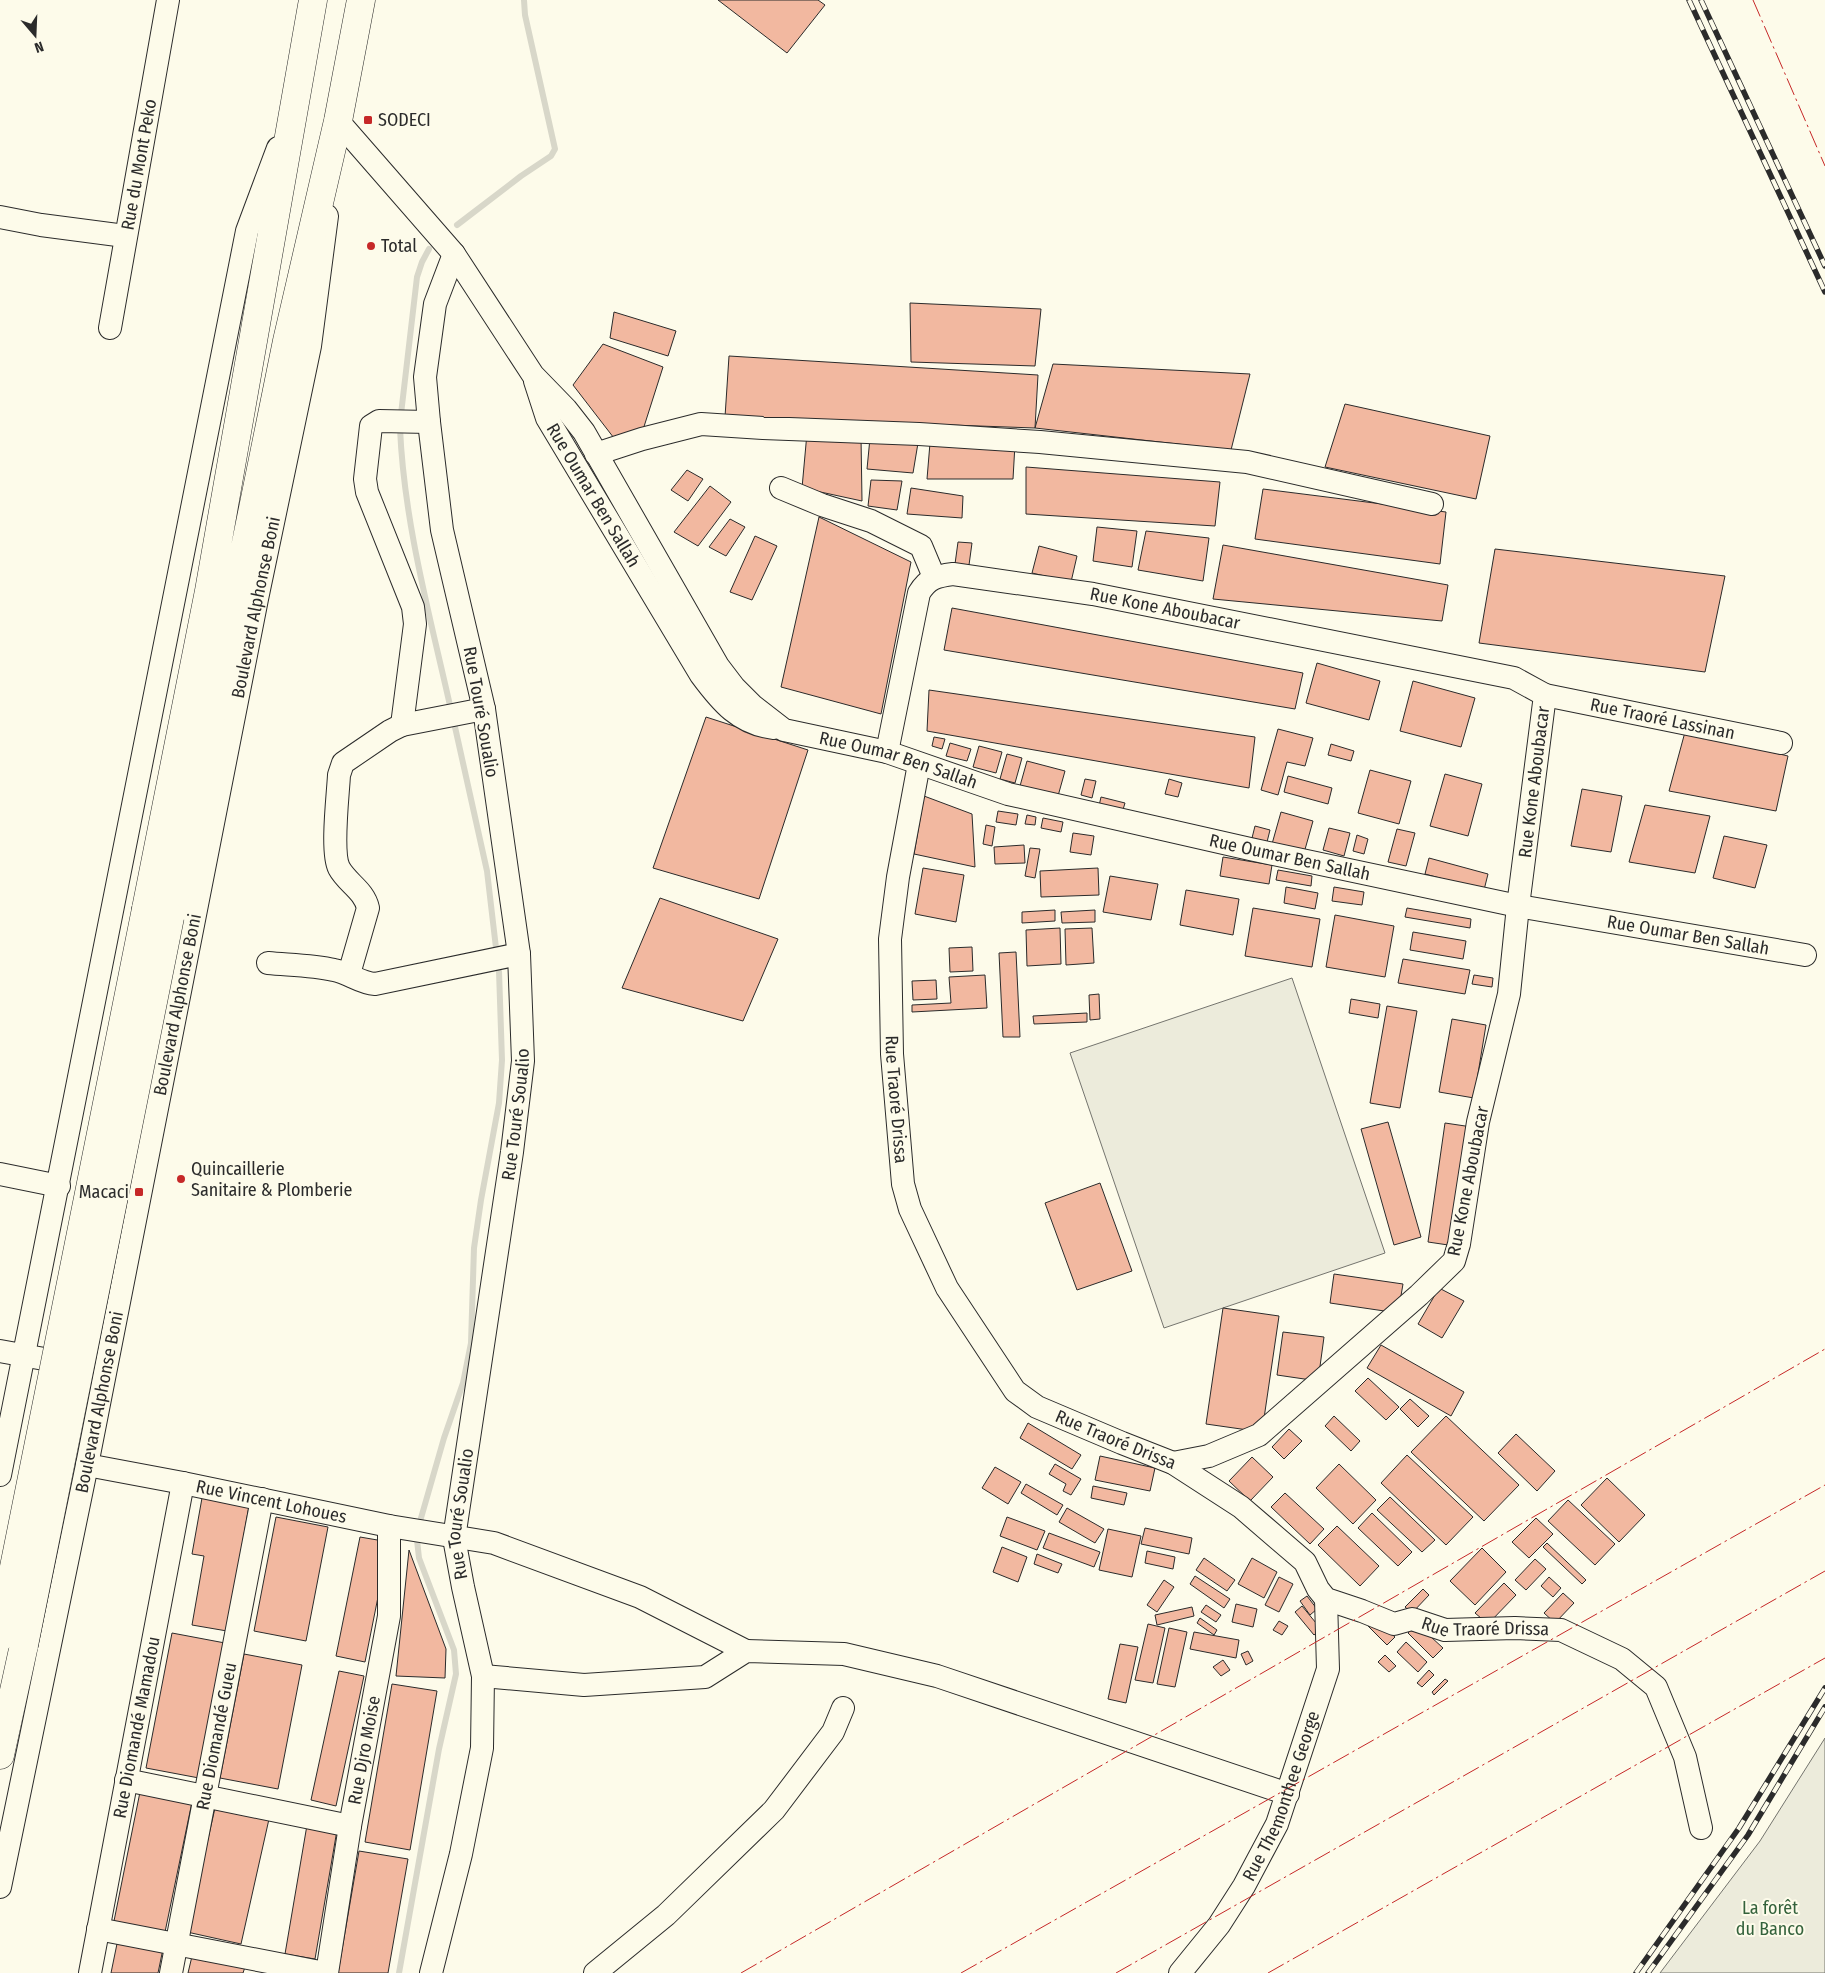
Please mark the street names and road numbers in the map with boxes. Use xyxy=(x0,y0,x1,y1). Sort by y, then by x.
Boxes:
street label: Rue du Mont Peko xyxy=(116,97,161,232)
street label: Rue Oumar Ben Sallah xyxy=(542,419,645,571)
street label: Boulevard Alphonse Boni xyxy=(227,514,285,700)
street label: Rue Kone Aboubacar xyxy=(1088,583,1243,634)
street label: Rue Touré Soualio xyxy=(459,645,503,779)
street label: Rue Traoré Lassinan xyxy=(1588,693,1737,744)
street label: Rue Kone Aboubacar xyxy=(1514,704,1554,859)
street label: Rue Oumar Ben Sallah xyxy=(817,727,980,794)
street label: Rue Oumar Ben Sallah xyxy=(1207,829,1372,885)
street label: Rue Oumar Ben Sallah xyxy=(1606,910,1771,960)
street label: Boulevard Alphonse Boni xyxy=(149,912,206,1098)
street label: Rue Traoré Drissa xyxy=(881,1035,912,1164)
street label: Rue Touré Soualio xyxy=(497,1048,534,1182)
street label: Rue Kone Aboubacar xyxy=(1443,1103,1493,1258)
street label: Boulevard Alphonse Boni xyxy=(70,1309,128,1495)
street label: Rue Traoré Drissa xyxy=(1052,1405,1179,1474)
street label: Rue Touré Soualio xyxy=(443,1447,478,1582)
street label: Rue Vincent Lohoues xyxy=(194,1475,349,1528)
street label: Rue Traoré Drissa xyxy=(1419,1612,1550,1642)
street label: Rue Diomandé Mamadou xyxy=(109,1635,165,1820)
street label: Rue Diomandé Gueu xyxy=(192,1661,241,1812)
street label: Rue Djro Moise xyxy=(343,1694,385,1806)
street label: Rue Themonthee George xyxy=(1238,1708,1324,1885)

